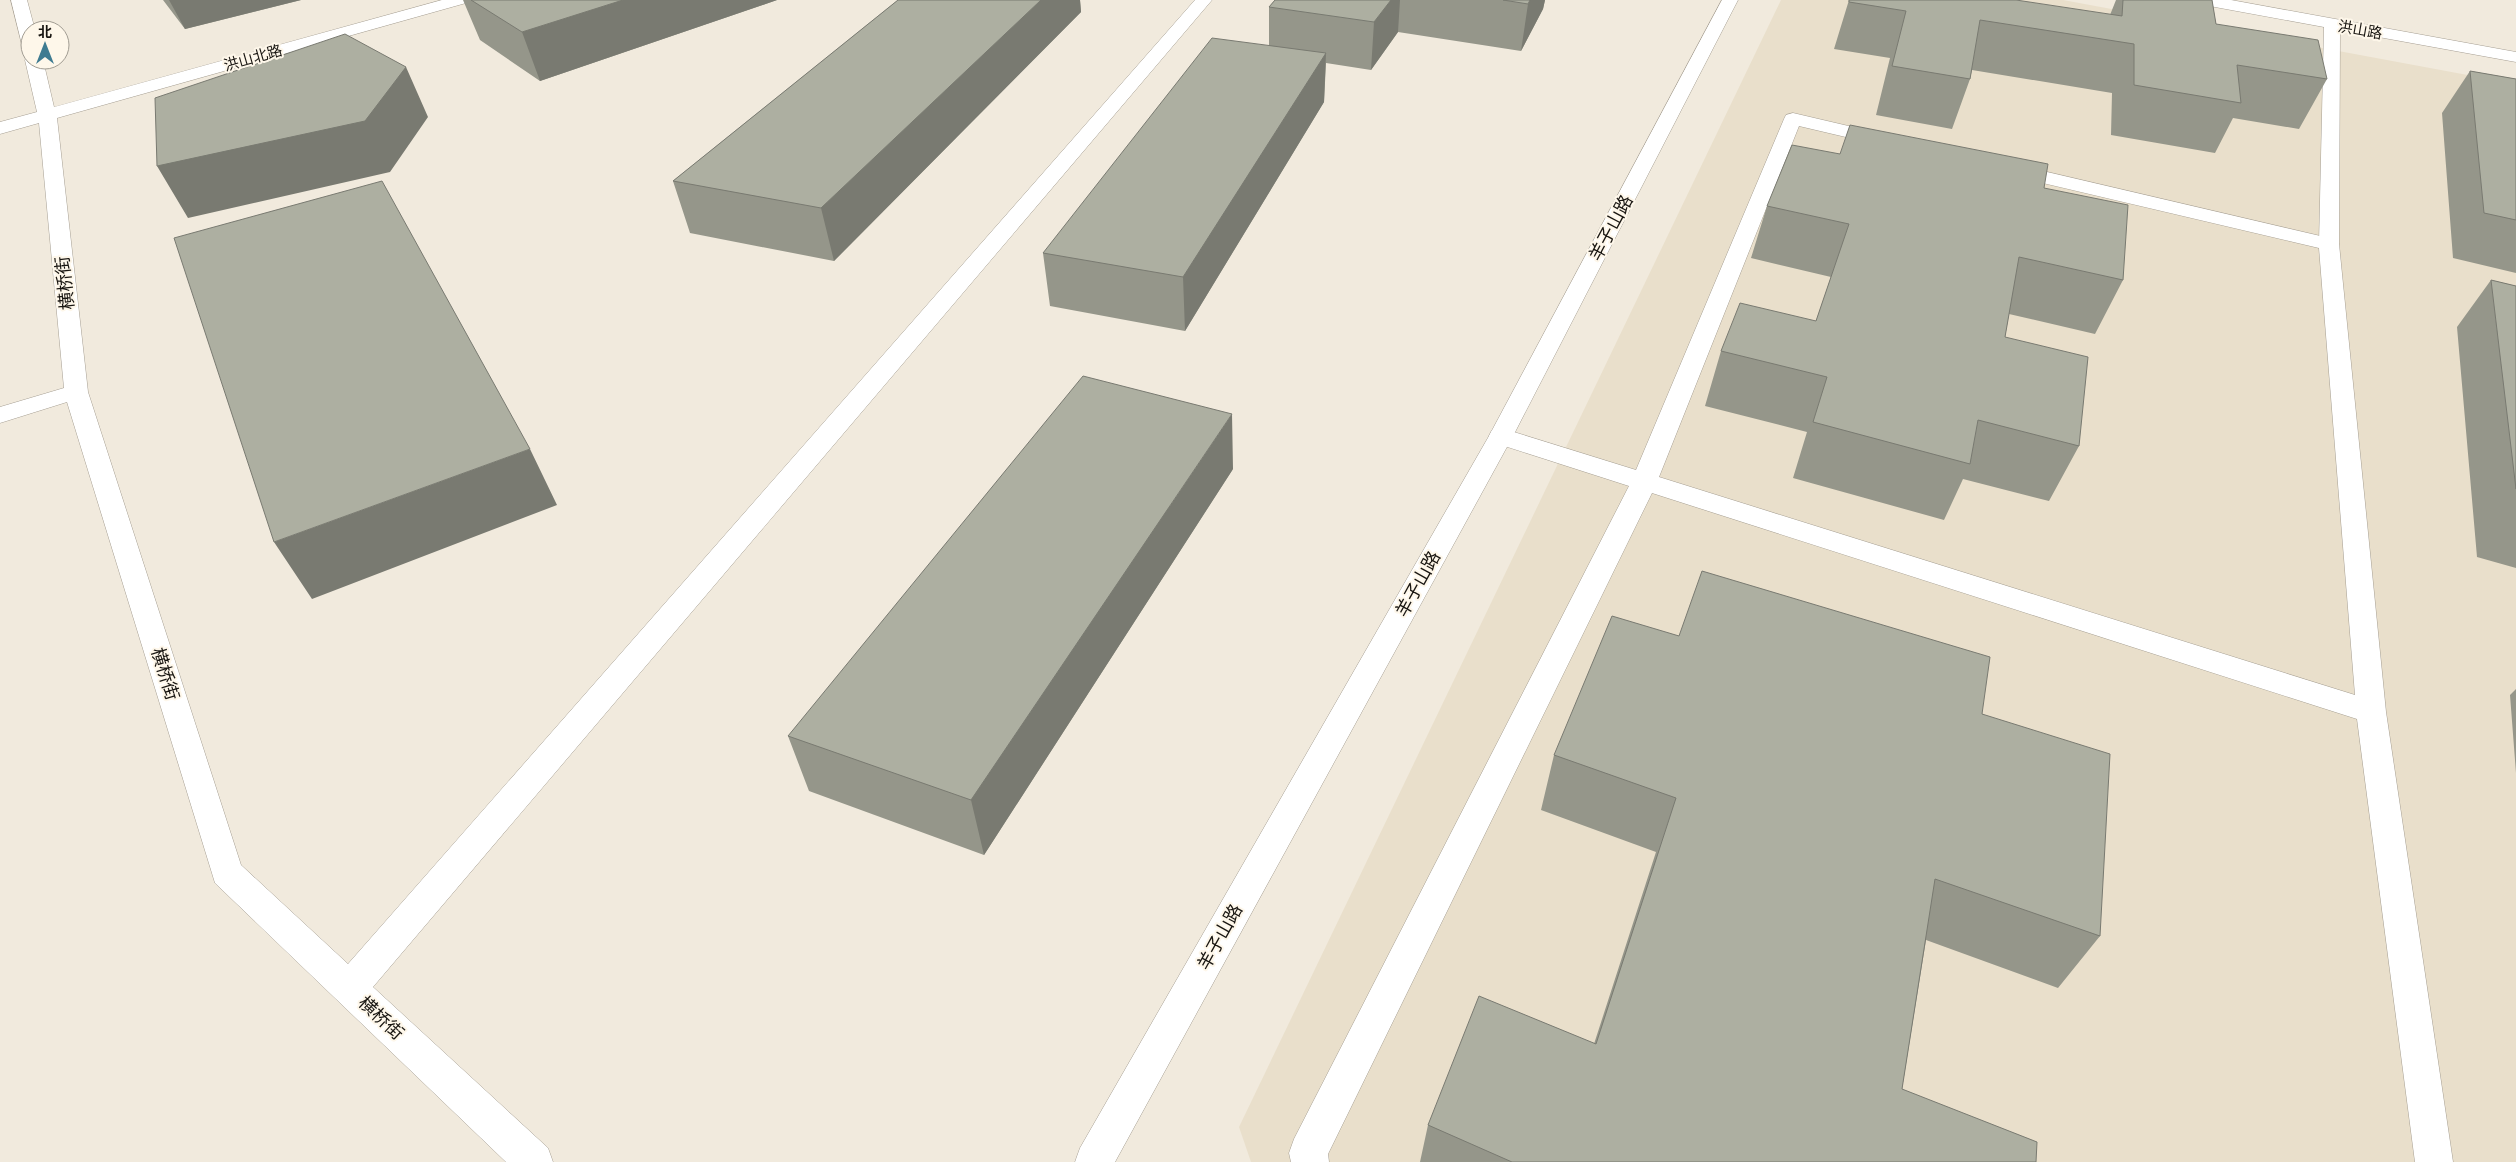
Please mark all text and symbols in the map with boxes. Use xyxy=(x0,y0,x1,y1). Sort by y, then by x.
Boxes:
street label: 洪山路 xyxy=(2336,17,2384,42)
north arrow xyxy=(20,20,70,70)
text: 北 xyxy=(38,25,52,40)
street label: 洪山北路 xyxy=(222,41,284,74)
street label: 羊子山路 xyxy=(1585,192,1637,264)
street label: 横桥街 xyxy=(52,255,78,311)
street label: 羊子山路 xyxy=(1392,548,1444,620)
street label: 横桥街 xyxy=(148,645,182,703)
street label: 羊子山路 xyxy=(1194,901,1246,973)
street label: 横桥街 xyxy=(354,992,408,1044)

